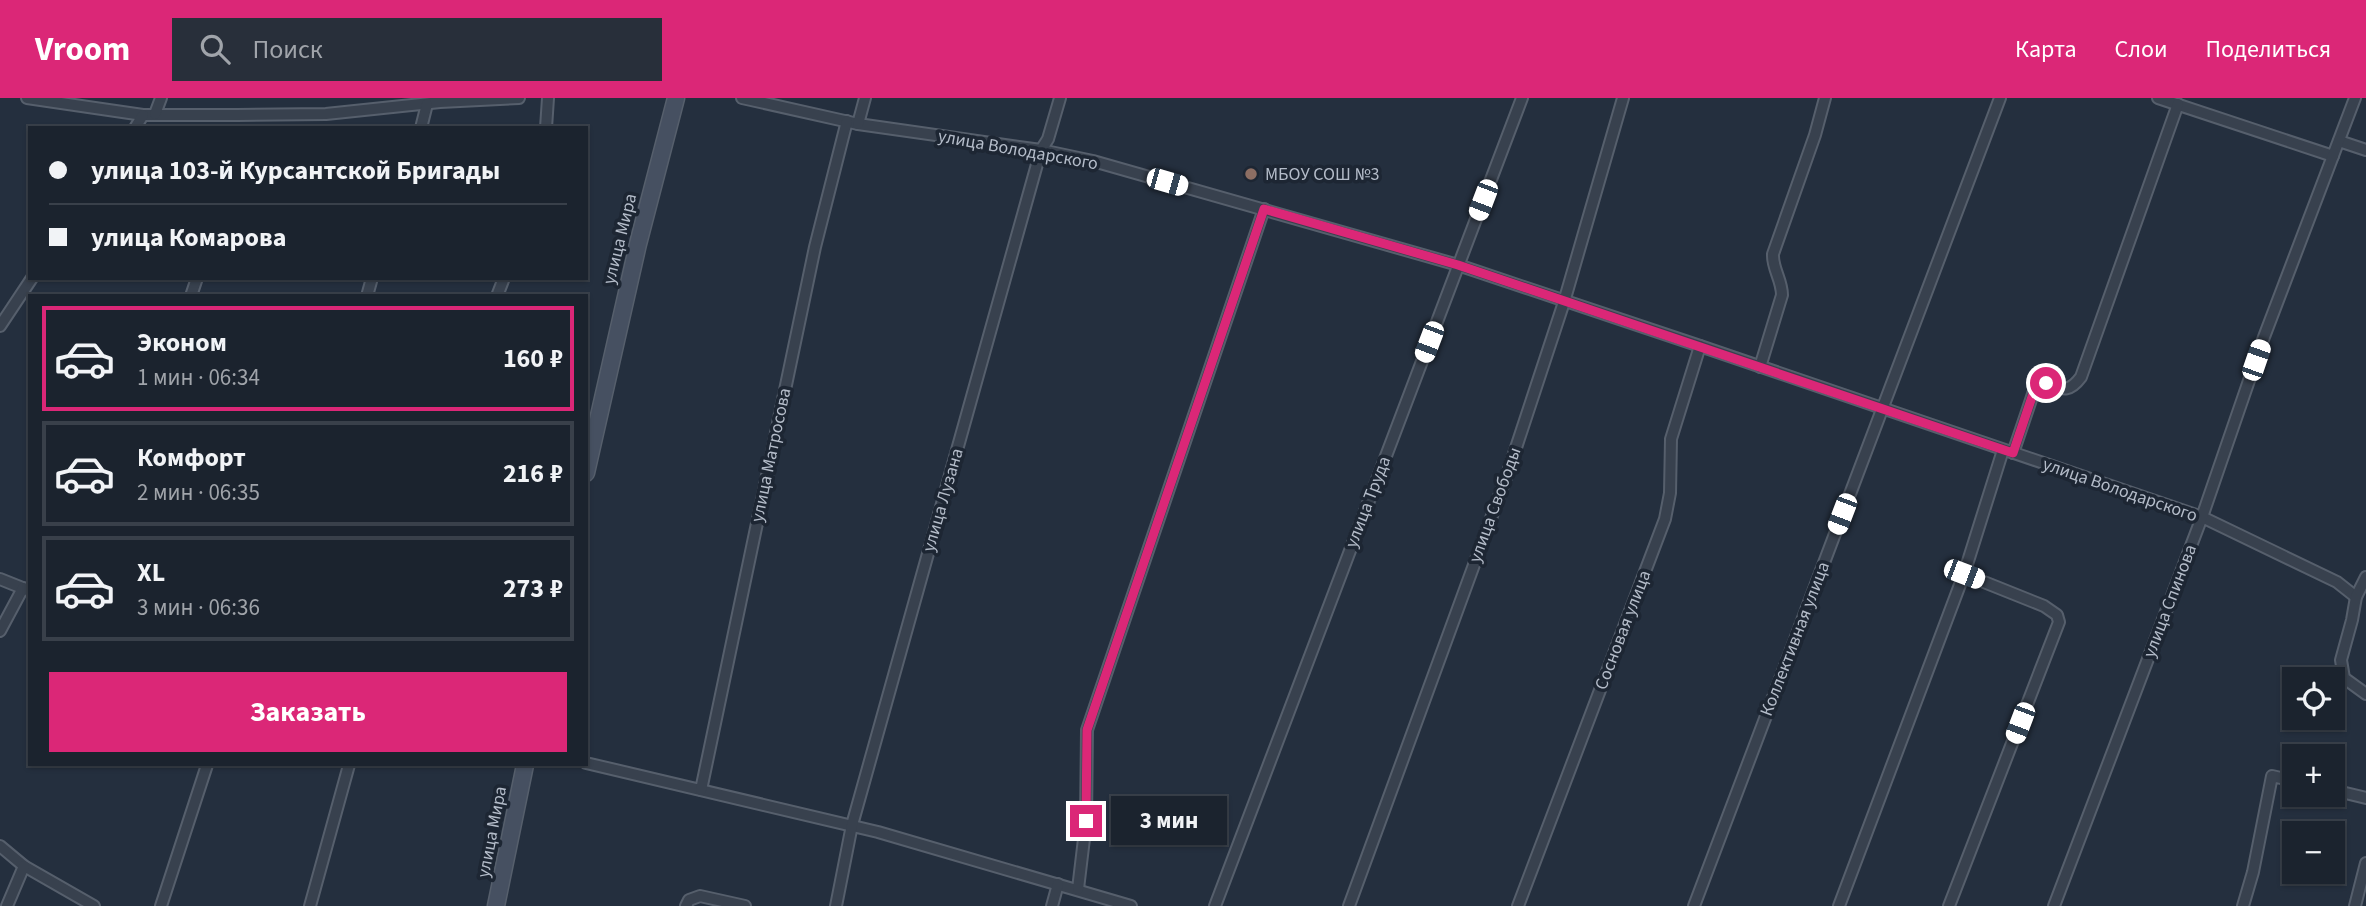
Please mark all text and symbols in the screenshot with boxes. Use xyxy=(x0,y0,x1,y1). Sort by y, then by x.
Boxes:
search box xyxy=(172,18,662,81)
text: Vroom xyxy=(35,26,130,73)
icon: search xyxy=(196,30,234,68)
text: Поиск xyxy=(252,31,323,68)
text: Карта xyxy=(2015,32,2077,67)
text: Слои xyxy=(2115,32,2168,67)
text: Поделиться xyxy=(2206,32,2331,67)
street label: улица Володарского xyxy=(936,124,1100,176)
text: улица 103-й Курсантской Бригады xyxy=(91,152,500,189)
place label: МБОУ СОШ №3 xyxy=(1265,162,1380,187)
car xyxy=(1144,166,1191,198)
marker: МБОУ СОШ №3 xyxy=(1243,166,1259,182)
car xyxy=(1466,177,1501,223)
street label: улица Мира xyxy=(597,191,643,287)
text: улица Комарова xyxy=(91,219,286,256)
car xyxy=(1412,319,1447,365)
text: Эконом xyxy=(137,324,227,361)
icon: car xyxy=(53,327,116,390)
car xyxy=(2240,337,2273,383)
text: 160 ₽ xyxy=(503,340,563,377)
text: 1 мин · 06:34 xyxy=(137,361,260,394)
route start xyxy=(2030,367,2062,399)
street label: улица Матросова xyxy=(745,386,797,524)
text: Комфорт xyxy=(137,439,246,476)
icon: car xyxy=(53,442,116,505)
street label: улица Свободы xyxy=(1463,444,1527,566)
street label: улица Лузана xyxy=(916,445,970,555)
street label: улица Труда xyxy=(1339,452,1397,552)
street label: улица Володарского xyxy=(2039,452,2201,528)
text: 216 ₽ xyxy=(503,455,563,492)
text: 2 мин · 06:35 xyxy=(137,476,260,509)
car xyxy=(1825,491,1860,537)
street label: улица Спинова xyxy=(2137,541,2203,661)
text: XL xyxy=(137,554,165,591)
icon: car xyxy=(53,557,116,620)
car xyxy=(1941,557,1988,591)
street label: Коллективная улица xyxy=(1754,558,1836,720)
street label: Сосновая улица xyxy=(1589,567,1657,693)
text: 273 ₽ xyxy=(503,570,563,607)
text: 3 мин · 06:36 xyxy=(137,591,260,624)
map controls xyxy=(2282,667,2345,884)
button: locate xyxy=(2282,667,2345,730)
button: Заказать xyxy=(49,672,567,752)
car xyxy=(2003,700,2038,746)
button: + xyxy=(2282,744,2345,807)
street label: улица Мира xyxy=(471,784,513,880)
callout: 3 мин xyxy=(1110,796,1226,846)
text: 3 мин xyxy=(1140,804,1198,837)
route end xyxy=(1070,805,1102,837)
button: − xyxy=(2282,821,2345,884)

